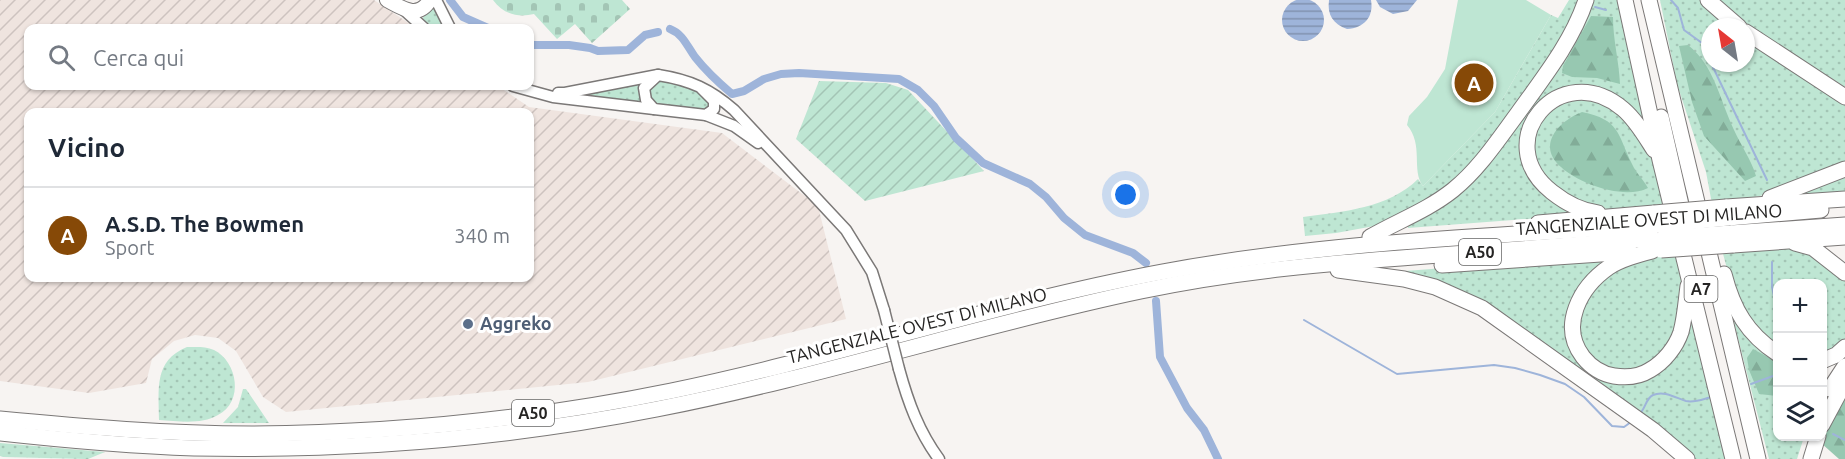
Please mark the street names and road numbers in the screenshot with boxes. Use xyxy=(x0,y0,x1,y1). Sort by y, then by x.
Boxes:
street label: TANGENZIALE OVEST DI MILANO xyxy=(1515,200,1783,238)
road number: A50 xyxy=(1459,239,1501,265)
road number: A7 xyxy=(1684,276,1718,302)
street label: TANGENZIALE OVEST DI MILANO xyxy=(785,283,1049,367)
road number: A50 xyxy=(512,400,554,426)

